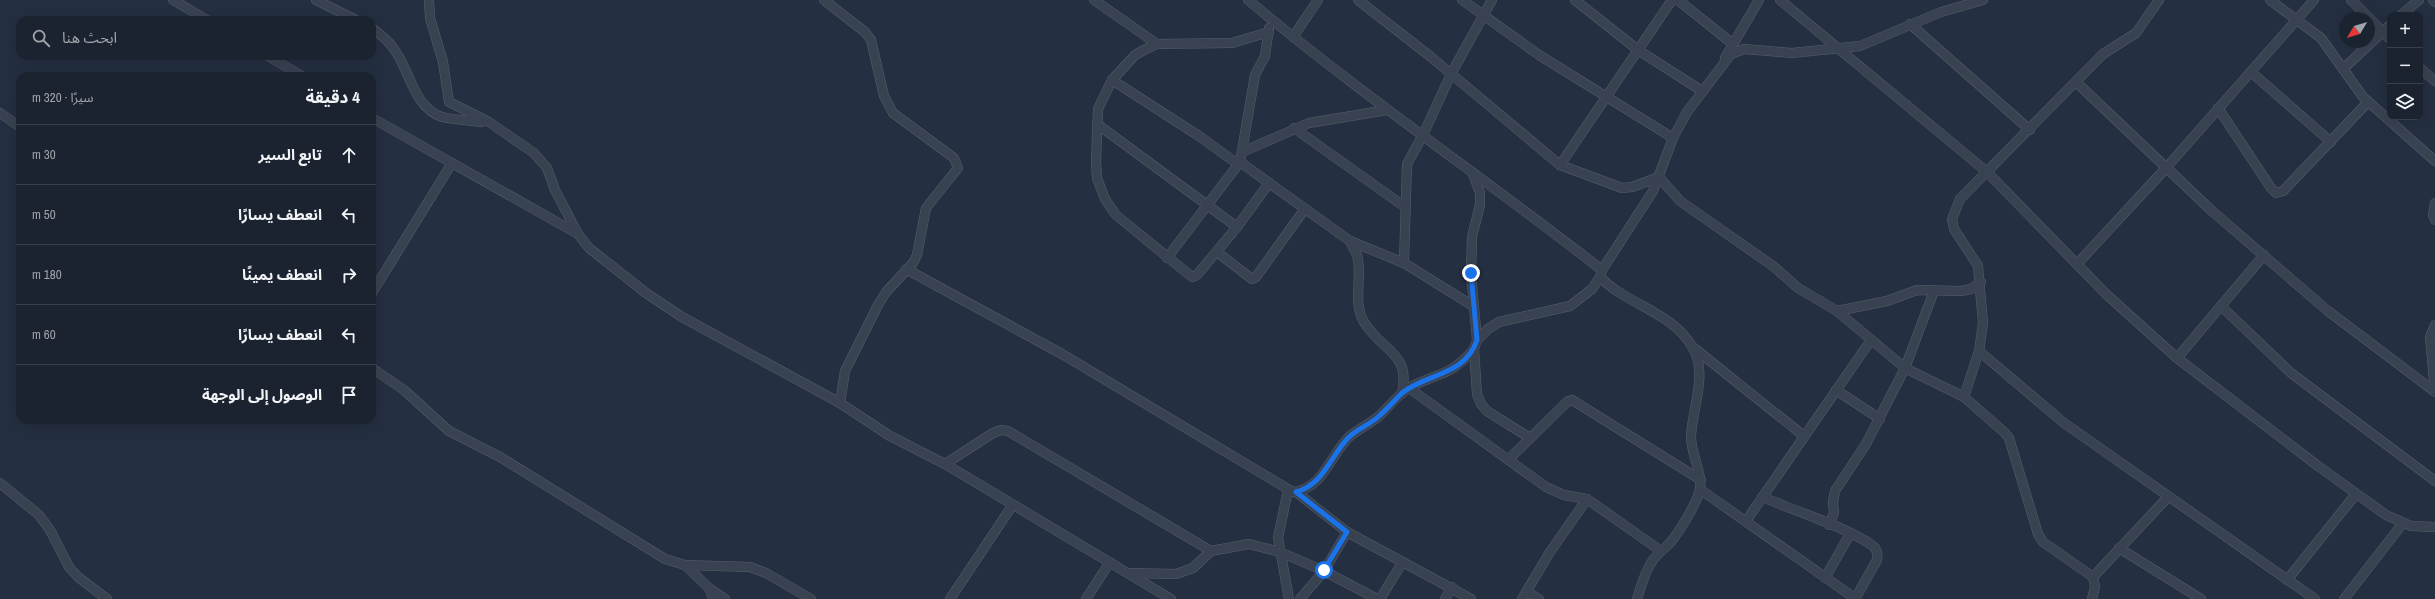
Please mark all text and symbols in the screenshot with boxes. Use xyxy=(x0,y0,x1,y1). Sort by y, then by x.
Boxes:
north arrow xyxy=(2339,12,2375,48)
map controls xyxy=(2387,12,2423,120)
button: + xyxy=(2387,12,2423,48)
search box xyxy=(16,16,376,60)
icon: search xyxy=(30,27,52,49)
text: ابحث هنا xyxy=(62,27,117,48)
button: − xyxy=(2387,48,2423,84)
button: layers xyxy=(2387,84,2423,120)
text: 4 دقيقة xyxy=(306,85,360,108)
text: سيرًا · 320 m xyxy=(32,89,94,106)
text: تابع السير xyxy=(258,144,322,165)
icon: ahead xyxy=(338,144,360,166)
text: 30 m xyxy=(32,146,56,163)
text: انعطف يسارًا xyxy=(238,204,322,225)
icon: left xyxy=(338,204,360,226)
text: 50 m xyxy=(32,206,56,223)
text: انعطف يمينًا xyxy=(242,264,322,285)
icon: right xyxy=(338,264,360,286)
route end xyxy=(1462,264,1480,282)
text: 180 m xyxy=(32,266,62,283)
text: انعطف يسارًا xyxy=(238,324,322,345)
icon: left xyxy=(338,324,360,346)
text: 60 m xyxy=(32,326,56,343)
text: الوصول إلى الوجهة xyxy=(202,384,322,405)
icon: arrive xyxy=(338,384,360,406)
route start xyxy=(1315,561,1333,579)

